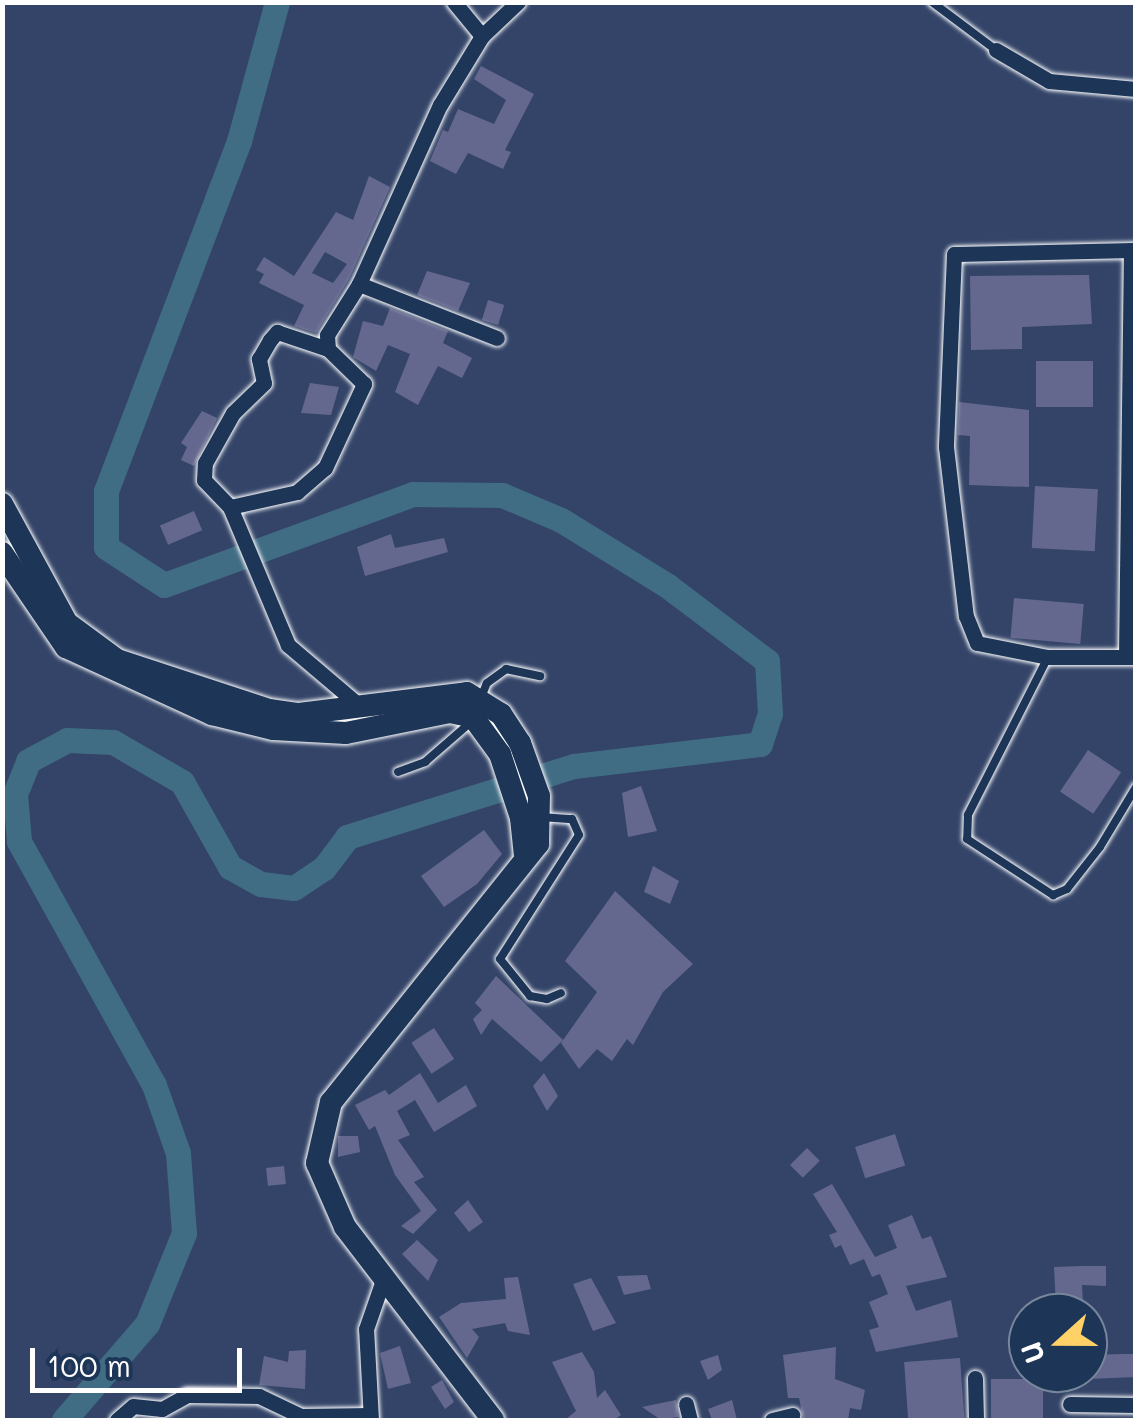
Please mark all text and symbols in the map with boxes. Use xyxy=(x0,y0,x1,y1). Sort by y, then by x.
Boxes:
north arrow xyxy=(1008,1293,1108,1393)
scale bar xyxy=(35,1328,248,1390)
text: U xyxy=(1012,1337,1052,1369)
text: 100 m xyxy=(47,1345,131,1385)

